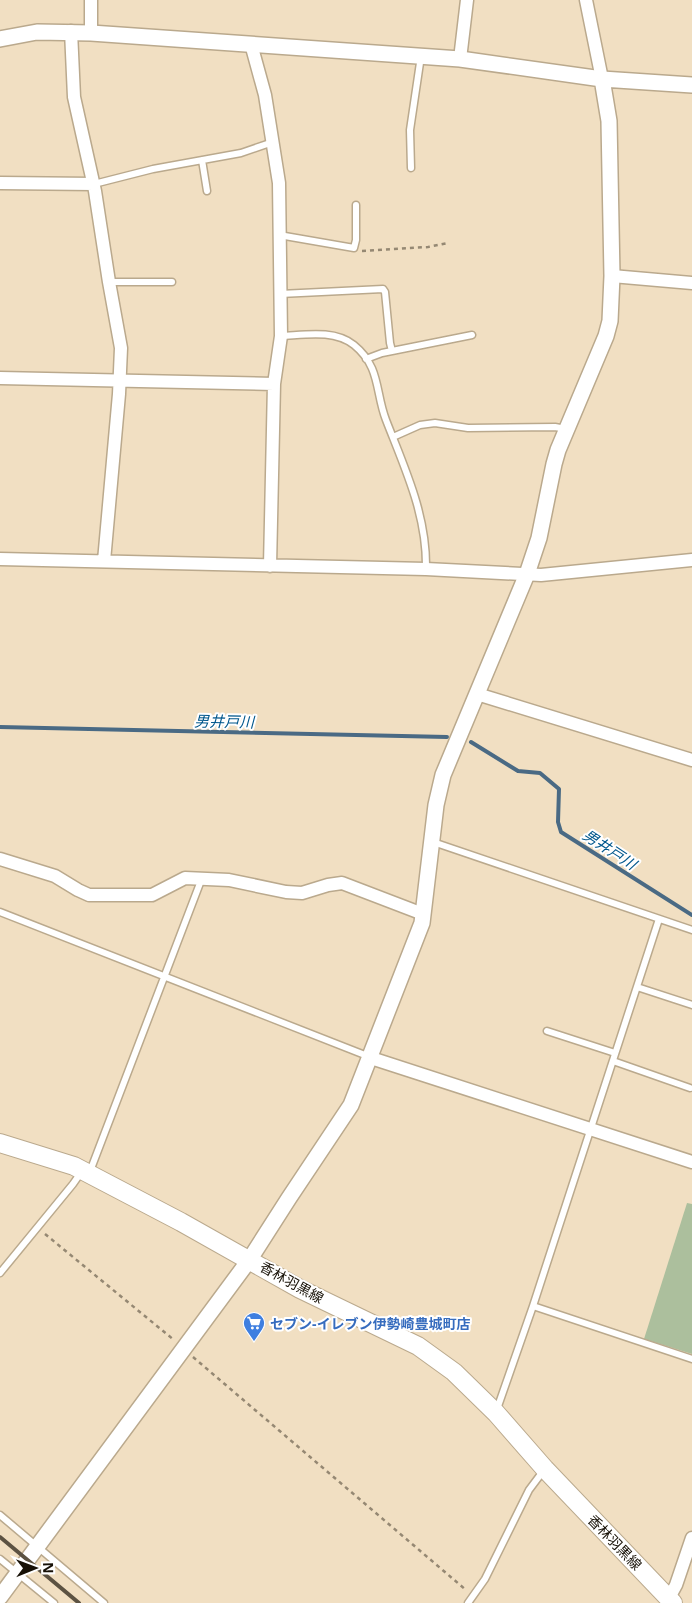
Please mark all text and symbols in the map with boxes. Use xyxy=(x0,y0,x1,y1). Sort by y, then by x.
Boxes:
water label: 男井戸川 xyxy=(194,710,256,732)
water label: 男井戸川 xyxy=(579,824,642,875)
street label: 香林羽黒線 xyxy=(257,1257,327,1307)
supermarket icon: セブン-イレブン伊勢崎豊城町店 xyxy=(242,1311,266,1342)
place label: セブン-イレブン伊勢崎豊城町店 xyxy=(270,1314,471,1333)
street label: 香林羽黒線 xyxy=(584,1510,646,1574)
north arrow xyxy=(10,1543,60,1593)
text: N xyxy=(39,1562,58,1574)

